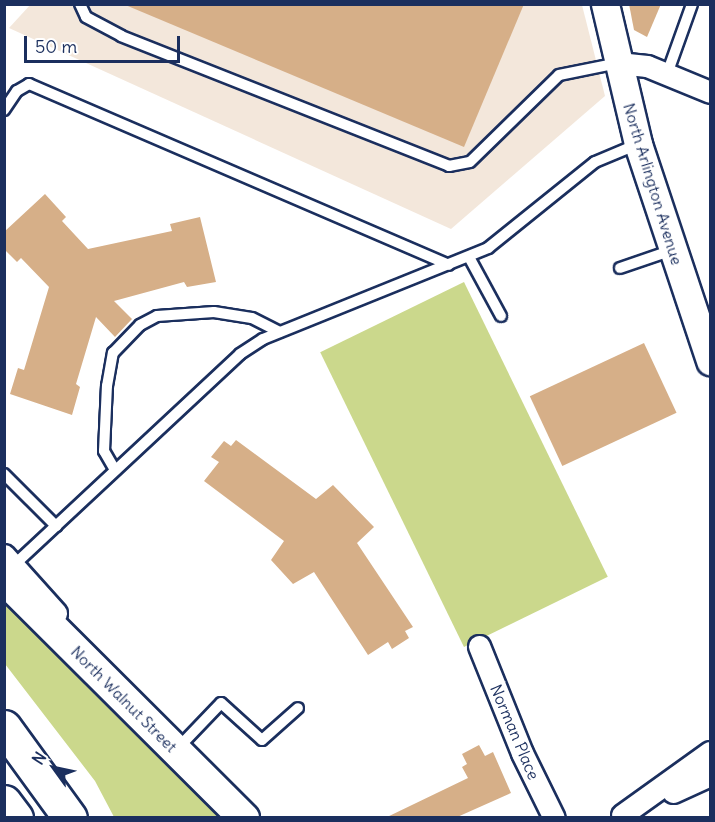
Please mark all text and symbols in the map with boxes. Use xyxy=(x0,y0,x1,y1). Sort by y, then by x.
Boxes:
scale bar xyxy=(27,24,183,62)
text: 50 m xyxy=(35,35,77,58)
street label: North Arlington Avenue xyxy=(619,101,687,267)
street label: North Walnut Street xyxy=(67,642,181,756)
street label: Norman Place xyxy=(486,682,544,782)
north arrow xyxy=(24,738,84,798)
text: N xyxy=(28,748,50,768)

